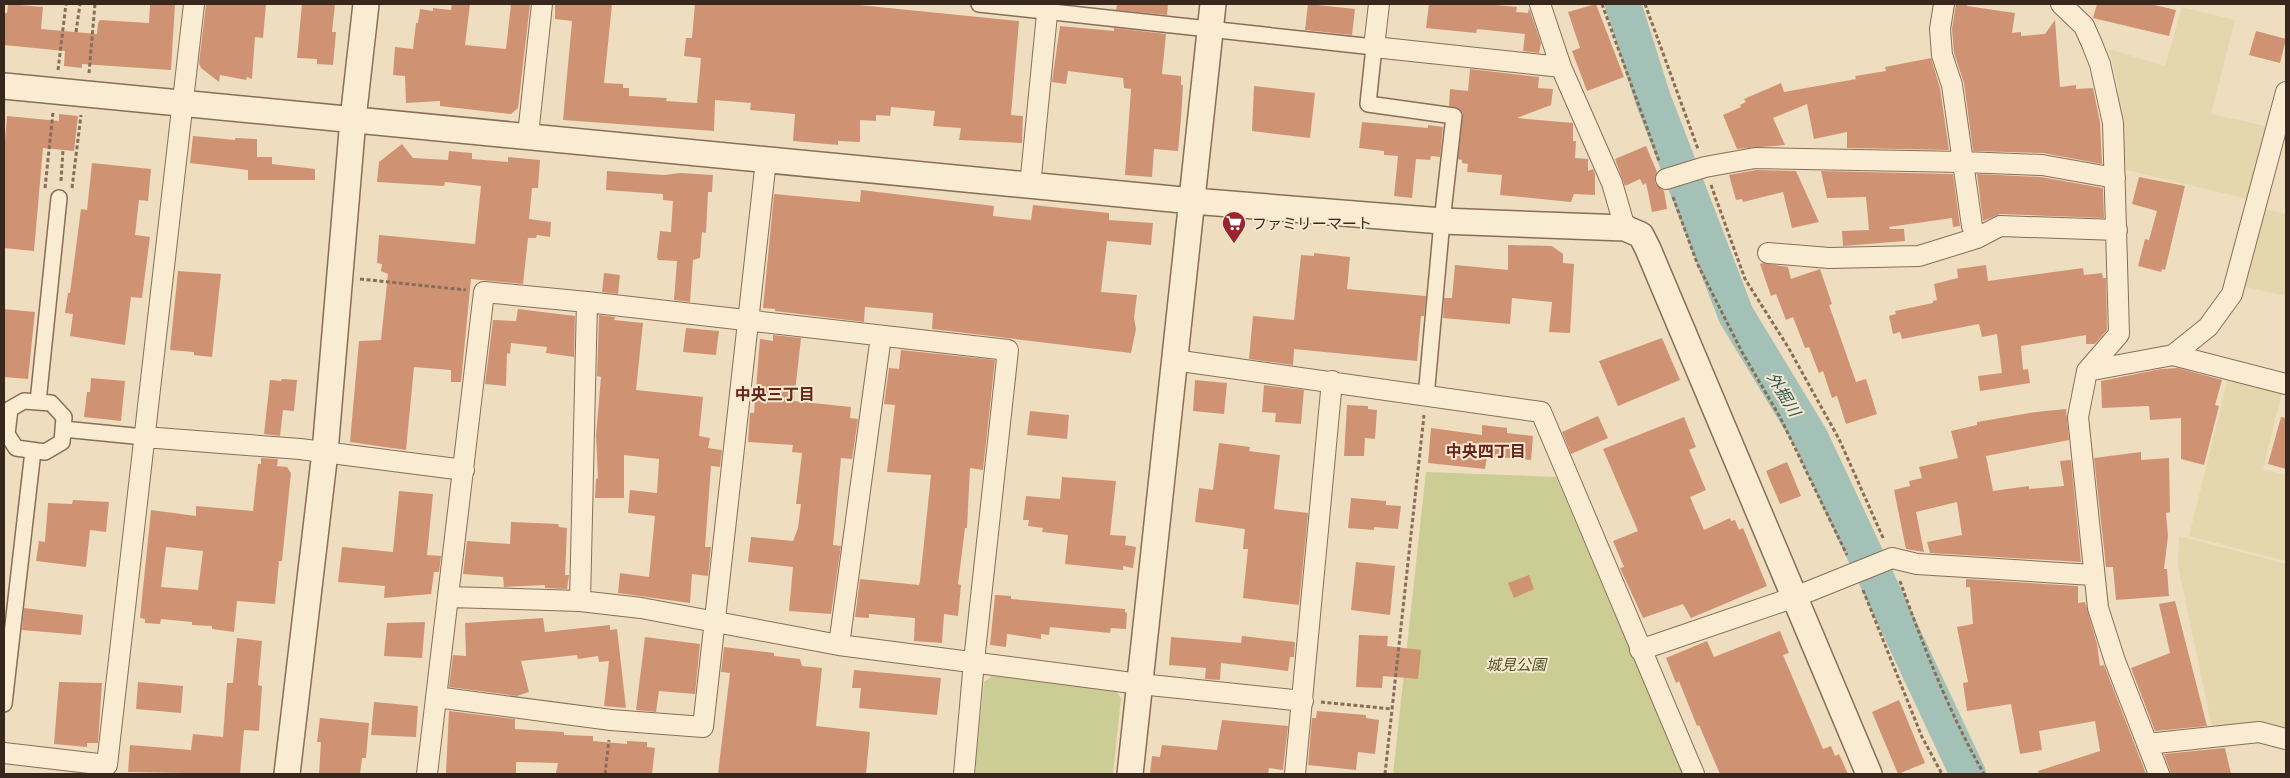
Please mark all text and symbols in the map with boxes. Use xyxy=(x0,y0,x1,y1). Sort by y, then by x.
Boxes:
supermarket icon: ファミリーマート xyxy=(1221,210,1247,244)
place label: ファミリーマート xyxy=(1252,213,1372,233)
water label: 外掘川 xyxy=(1762,368,1807,422)
district label: 中央三丁目 xyxy=(735,383,815,405)
district label: 中央四丁目 xyxy=(1446,440,1526,462)
park label: 城見公園 xyxy=(1486,654,1548,674)

